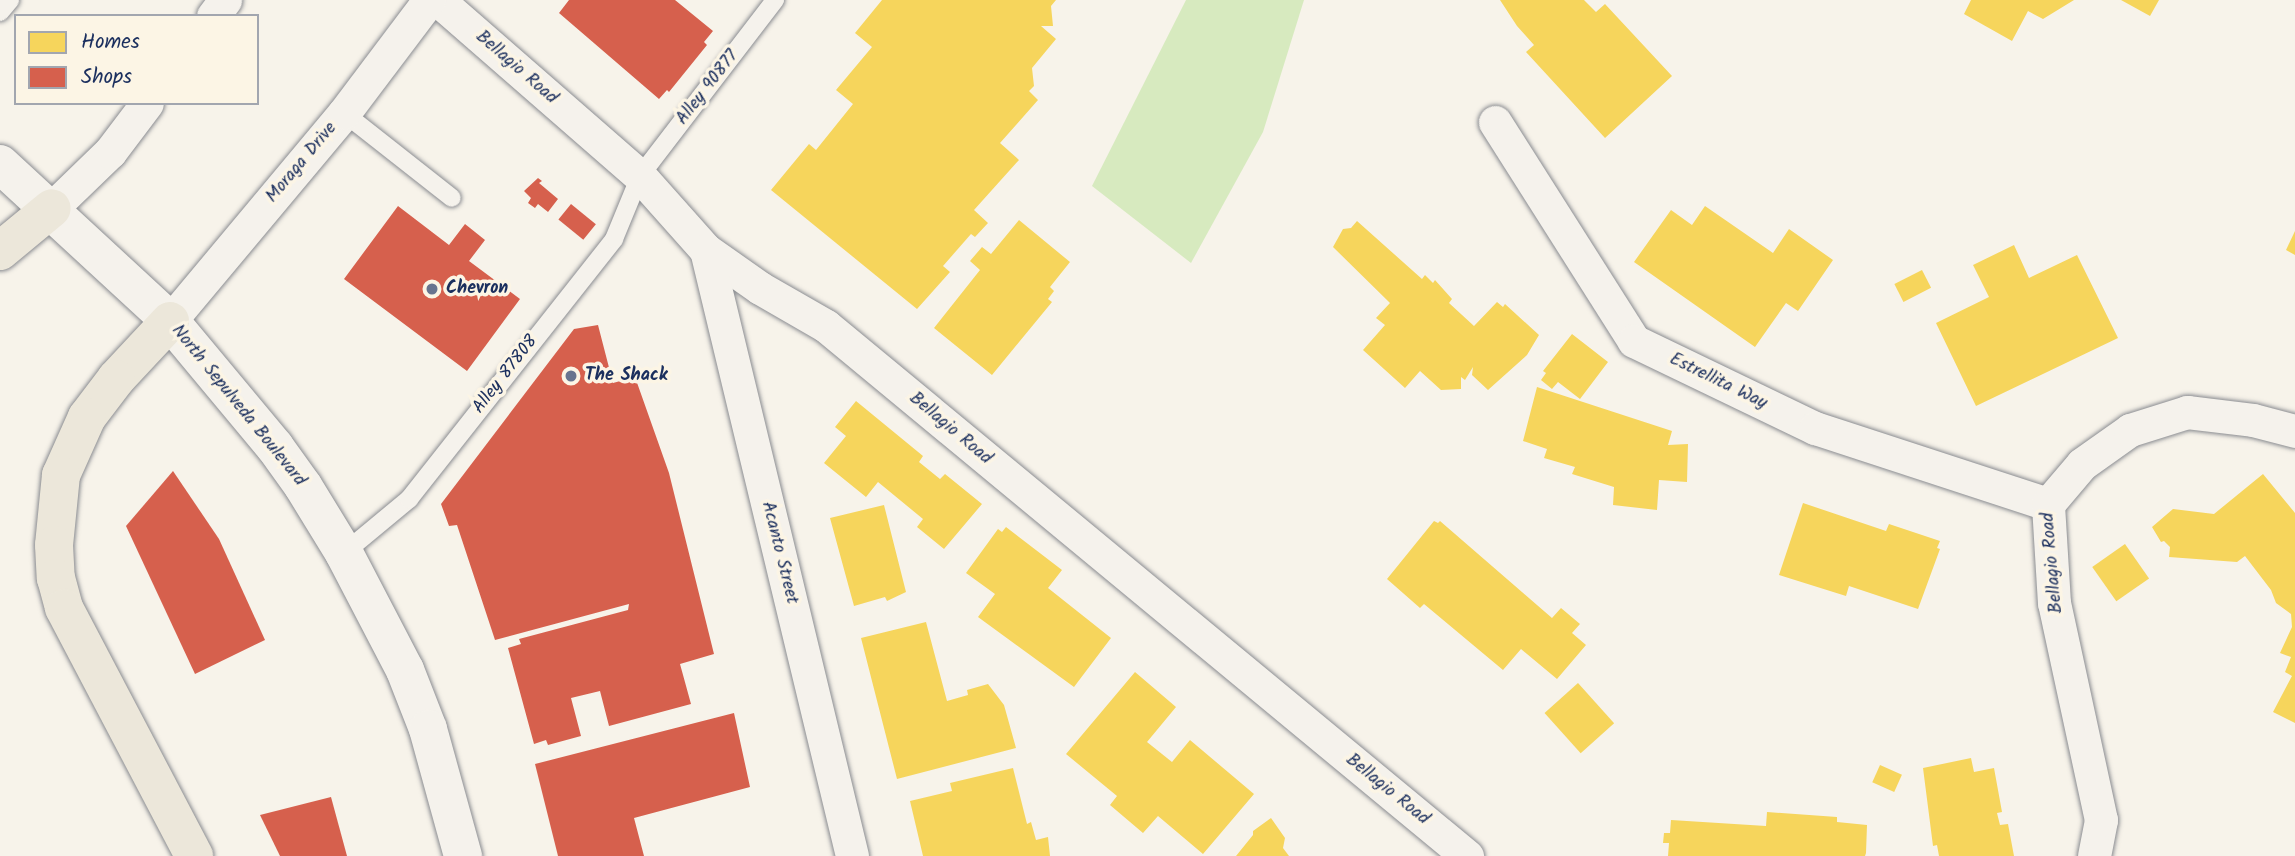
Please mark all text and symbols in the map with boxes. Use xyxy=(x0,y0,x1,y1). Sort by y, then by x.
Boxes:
legend xyxy=(14,14,259,105)
text: Homes xyxy=(81,26,140,59)
street label: Bellagio Road xyxy=(471,27,561,109)
street label: Alley 90877 xyxy=(672,46,744,130)
text: Shops xyxy=(81,61,132,94)
street label: Moraga Drive xyxy=(262,118,342,208)
place label: Chevron xyxy=(446,278,508,300)
marker: Chevron xyxy=(424,281,440,297)
street label: North Sepulveda Boulevard xyxy=(166,321,310,491)
street label: Alley 87808 xyxy=(469,332,543,418)
street label: Estrellita Way xyxy=(1666,349,1770,415)
place label: The Shack xyxy=(585,365,668,387)
marker: The Shack xyxy=(563,368,579,384)
street label: Bellagio Road xyxy=(904,388,996,470)
street label: Acanto Street xyxy=(756,499,802,607)
street label: Bellagio Road xyxy=(2038,512,2068,614)
street label: Bellagio Road xyxy=(1341,750,1433,830)

